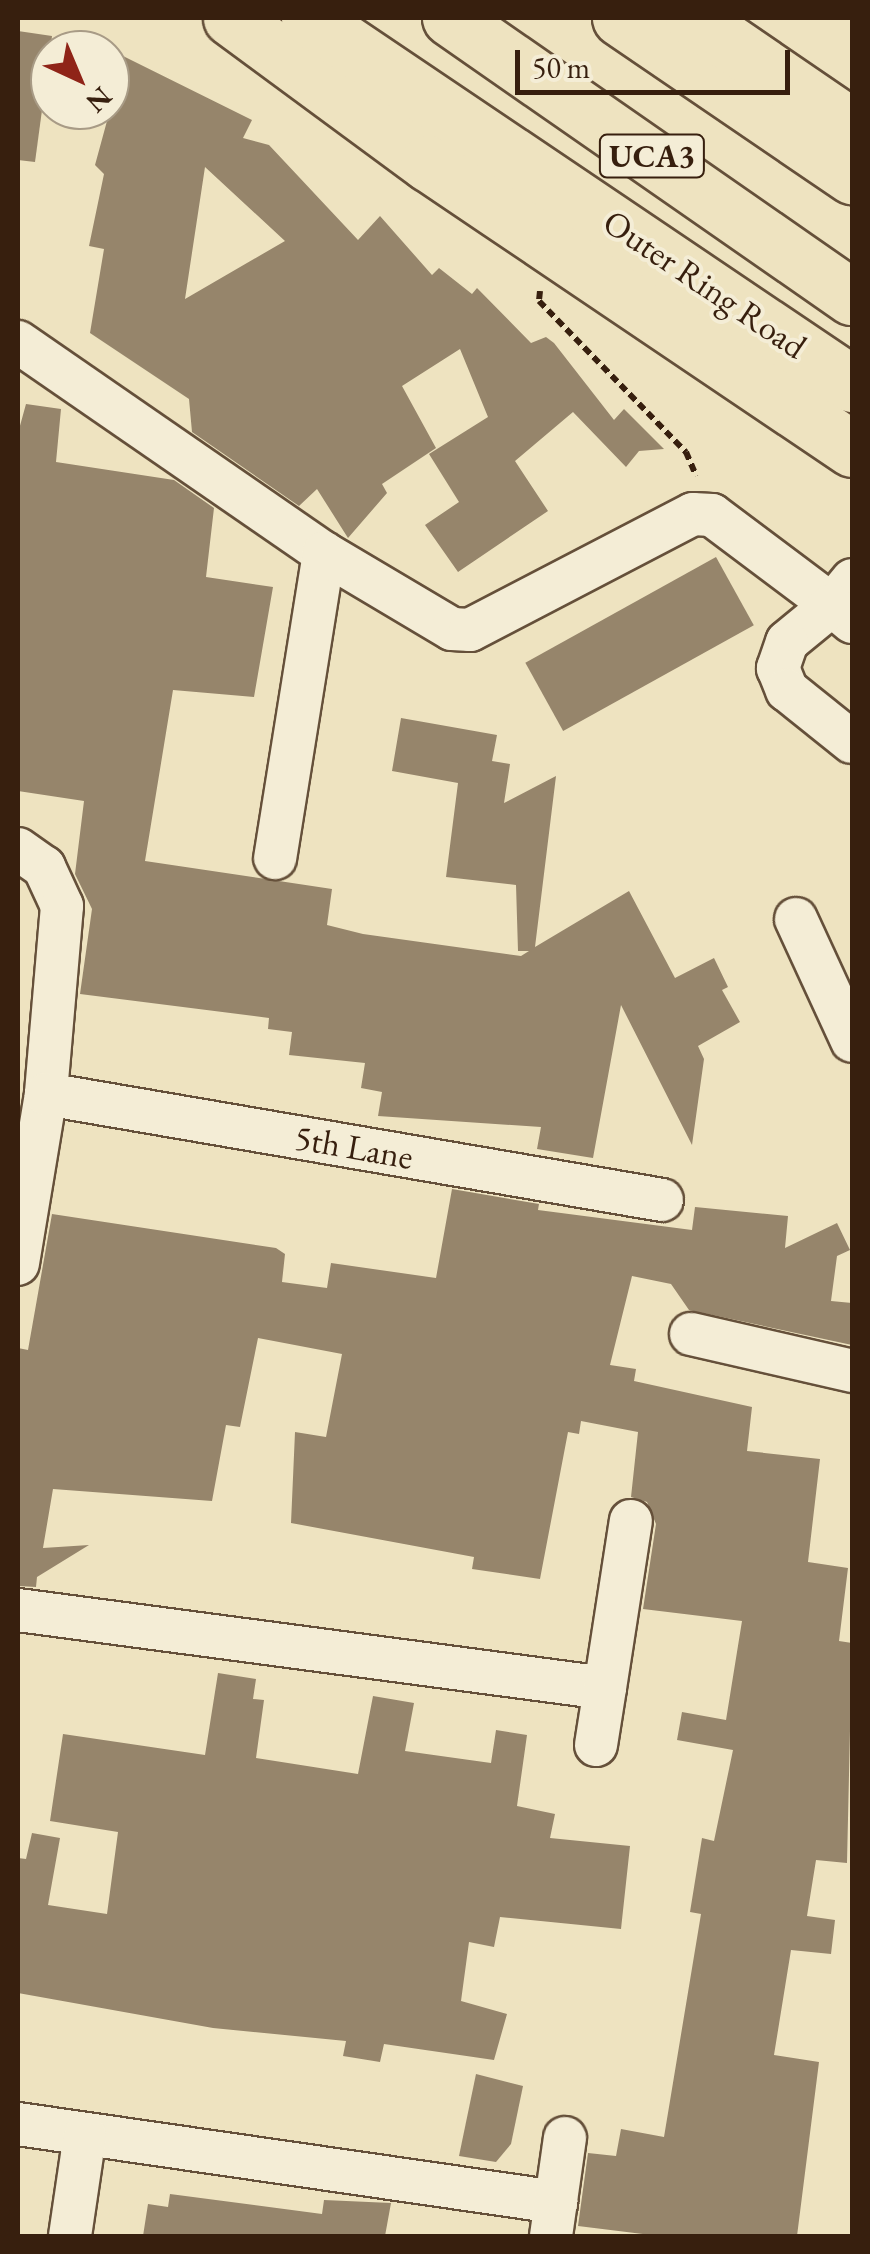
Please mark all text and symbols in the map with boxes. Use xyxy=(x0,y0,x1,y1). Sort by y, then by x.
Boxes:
north arrow xyxy=(30,30,130,130)
scale bar xyxy=(520,30,795,92)
text: 50 m xyxy=(532,48,590,87)
text: N xyxy=(79,79,120,121)
road number: UCA3 xyxy=(597,129,707,183)
street label: Outer Ring Road xyxy=(595,201,815,367)
street label: 5th Lane xyxy=(292,1116,416,1178)

